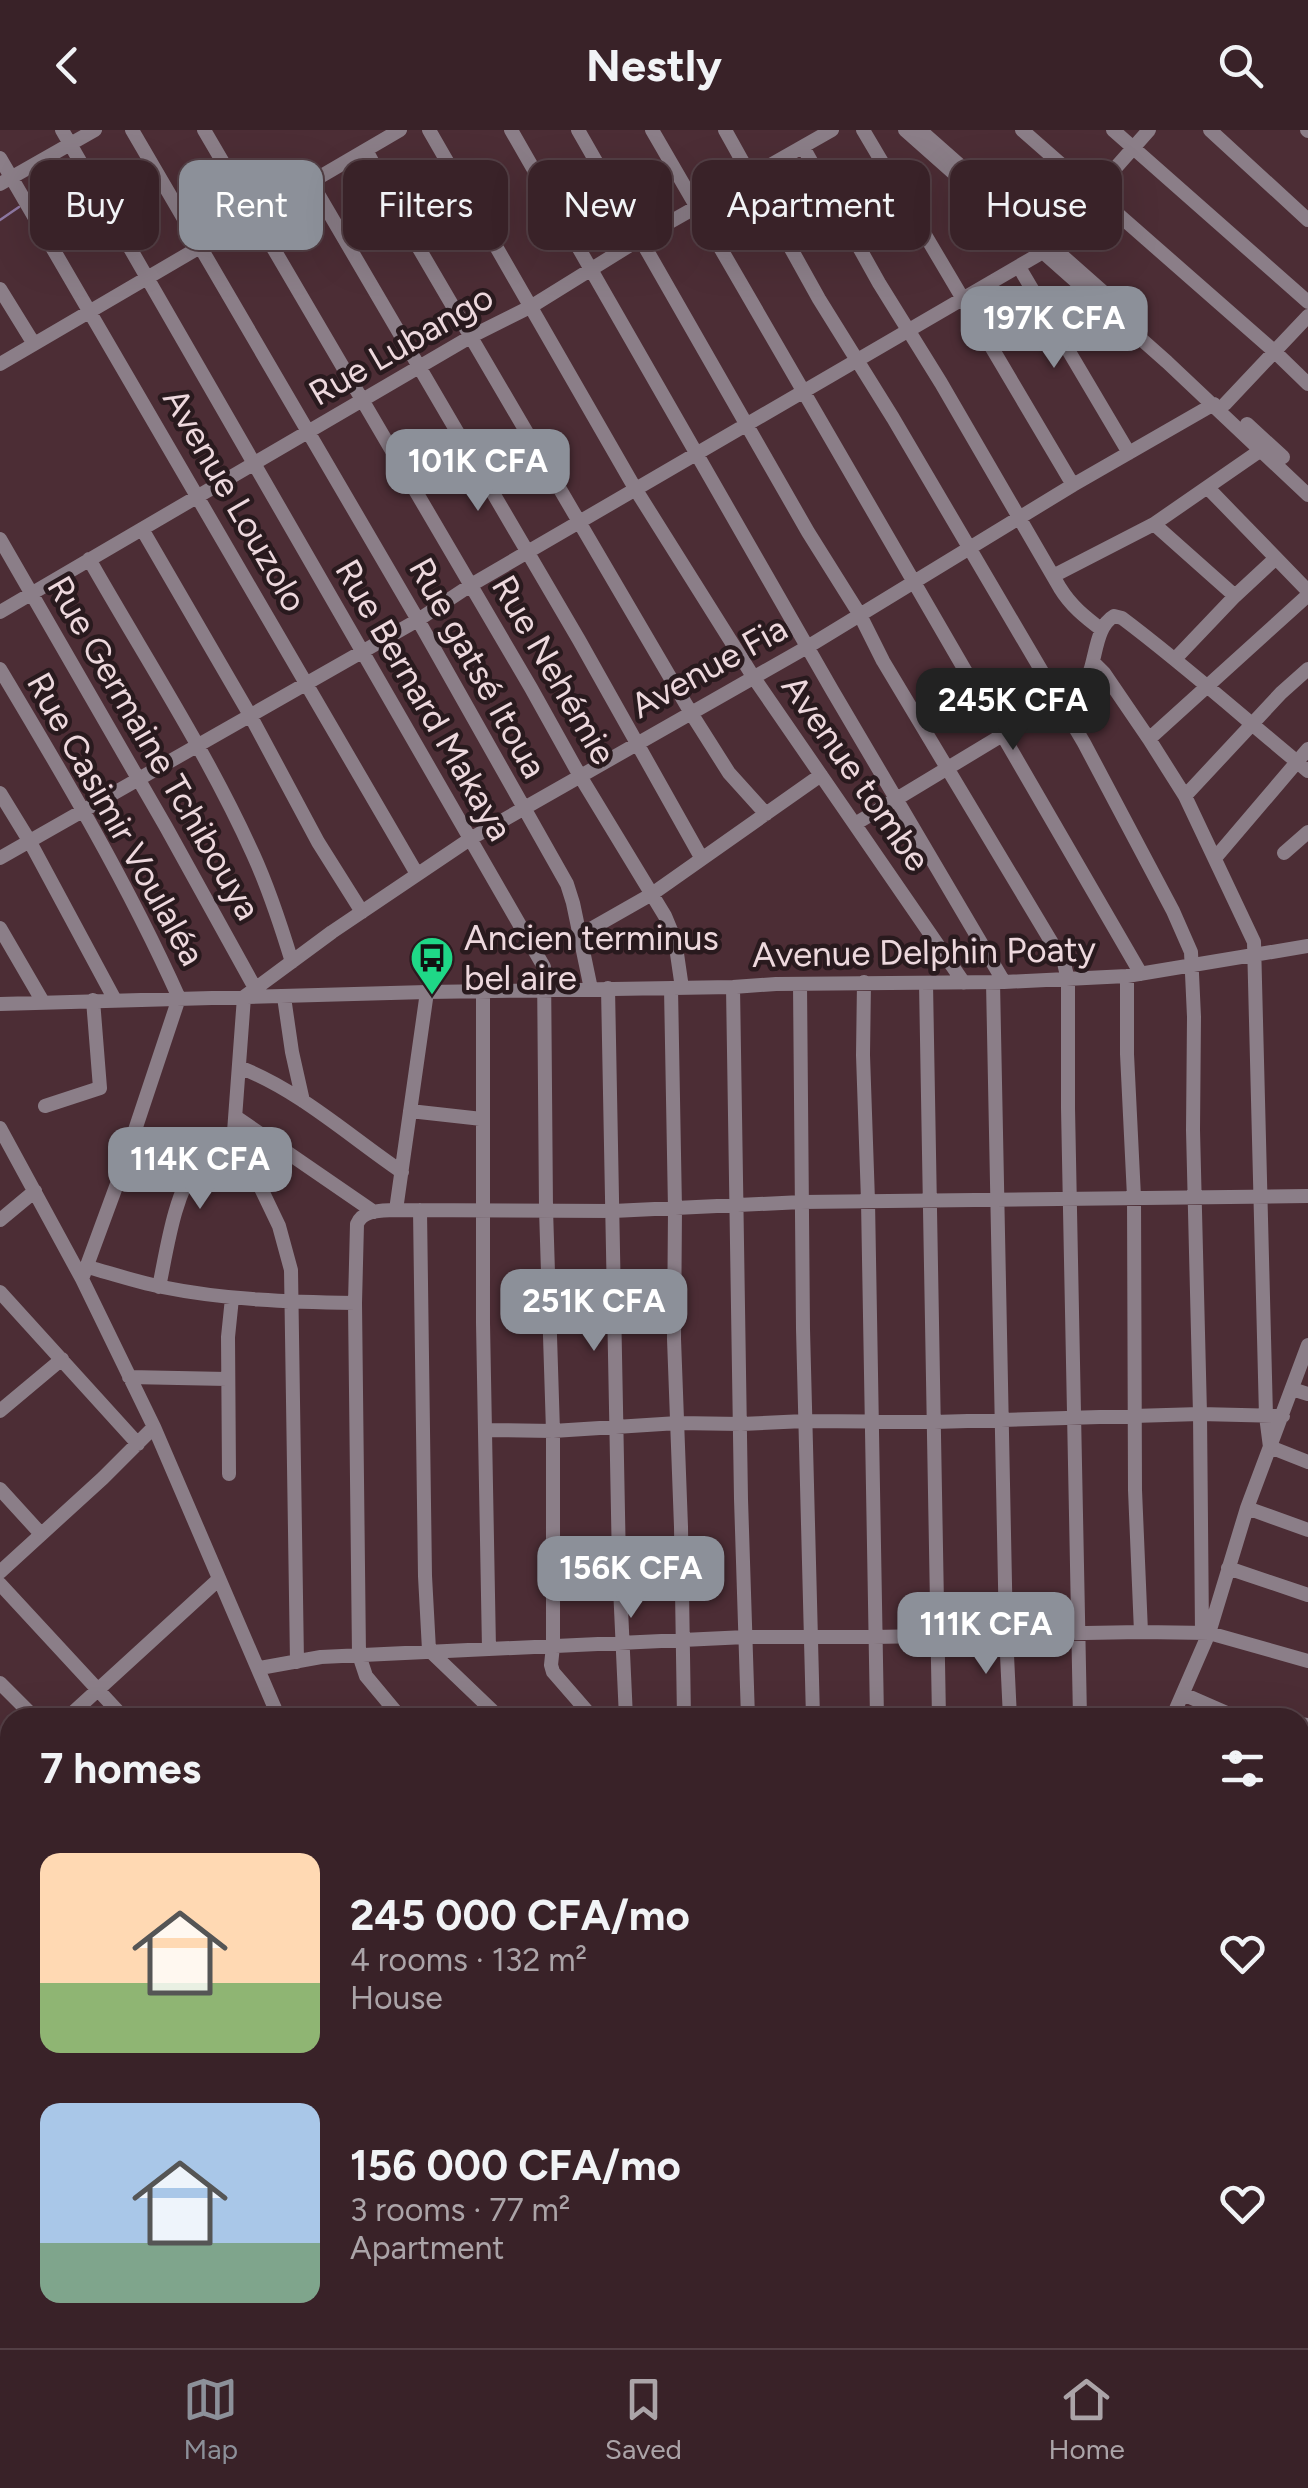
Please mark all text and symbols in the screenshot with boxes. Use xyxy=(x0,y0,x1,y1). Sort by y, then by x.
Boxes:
icon: back xyxy=(40,38,95,93)
text: Nestly xyxy=(586,38,722,92)
icon: search xyxy=(1213,38,1268,93)
chip: Buy xyxy=(30,160,159,250)
chip: Rent xyxy=(179,160,323,250)
chip: Filters xyxy=(343,160,508,250)
chip: New xyxy=(528,160,672,250)
chip: Apartment xyxy=(692,160,930,250)
chip: House xyxy=(950,160,1122,250)
street label: Rue Lubango xyxy=(301,275,501,415)
pin: 197K CFA xyxy=(951,286,1157,371)
text: 197K CFA xyxy=(983,299,1125,337)
street label: Avenue Louzolo xyxy=(154,381,316,619)
pin: 101K CFA xyxy=(375,429,581,514)
text: 101K CFA xyxy=(408,442,548,480)
street label: Rue gatsé Itoua xyxy=(400,551,556,785)
street label: Rue Bernard Makaya xyxy=(326,552,522,848)
street label: Rue Nehémie xyxy=(483,568,625,772)
street label: Rue Germaine Tchibouya xyxy=(38,569,270,927)
street label: Avenue Fia xyxy=(624,607,794,727)
street label: Rue Casimir Voulaléa xyxy=(18,665,214,973)
street label: Avenue tombe xyxy=(773,667,939,879)
pin: 245K CFA xyxy=(910,668,1116,753)
text: 245K CFA xyxy=(938,681,1088,719)
place label: Ancien terminus bel aire xyxy=(464,917,719,999)
street label: Avenue Delphin Poaty xyxy=(752,928,1097,976)
bus stop icon: Ancien terminus bel aire xyxy=(409,935,455,996)
pin: 114K CFA xyxy=(97,1127,303,1212)
text: 114K CFA xyxy=(130,1140,270,1178)
pin: 251K CFA xyxy=(491,1269,697,1354)
text: 251K CFA xyxy=(522,1282,666,1320)
pin: 156K CFA xyxy=(528,1536,734,1621)
text: 156K CFA xyxy=(559,1549,703,1587)
pin: 111K CFA xyxy=(883,1592,1089,1677)
text: 111K CFA xyxy=(919,1605,1053,1643)
icon: filters xyxy=(1215,1741,1270,1796)
text: 7 homes xyxy=(40,1743,201,1794)
text: 245 000 CFA/mo xyxy=(350,1890,690,1941)
icon: home xyxy=(120,1893,240,2013)
icon: heart xyxy=(1215,1926,1270,1981)
text: 4 rooms · 132 m² xyxy=(350,1941,587,1979)
text: House xyxy=(350,1979,443,2017)
text: 156 000 CFA/mo xyxy=(350,2140,681,2191)
icon: home xyxy=(120,2143,240,2263)
icon: heart xyxy=(1215,2176,1270,2231)
text: 3 rooms · 77 m² xyxy=(350,2191,570,2229)
text: Apartment xyxy=(350,2229,504,2267)
tab: Map xyxy=(183,2372,238,2466)
tab: Saved xyxy=(605,2372,682,2466)
tab: Home xyxy=(1048,2372,1125,2466)

